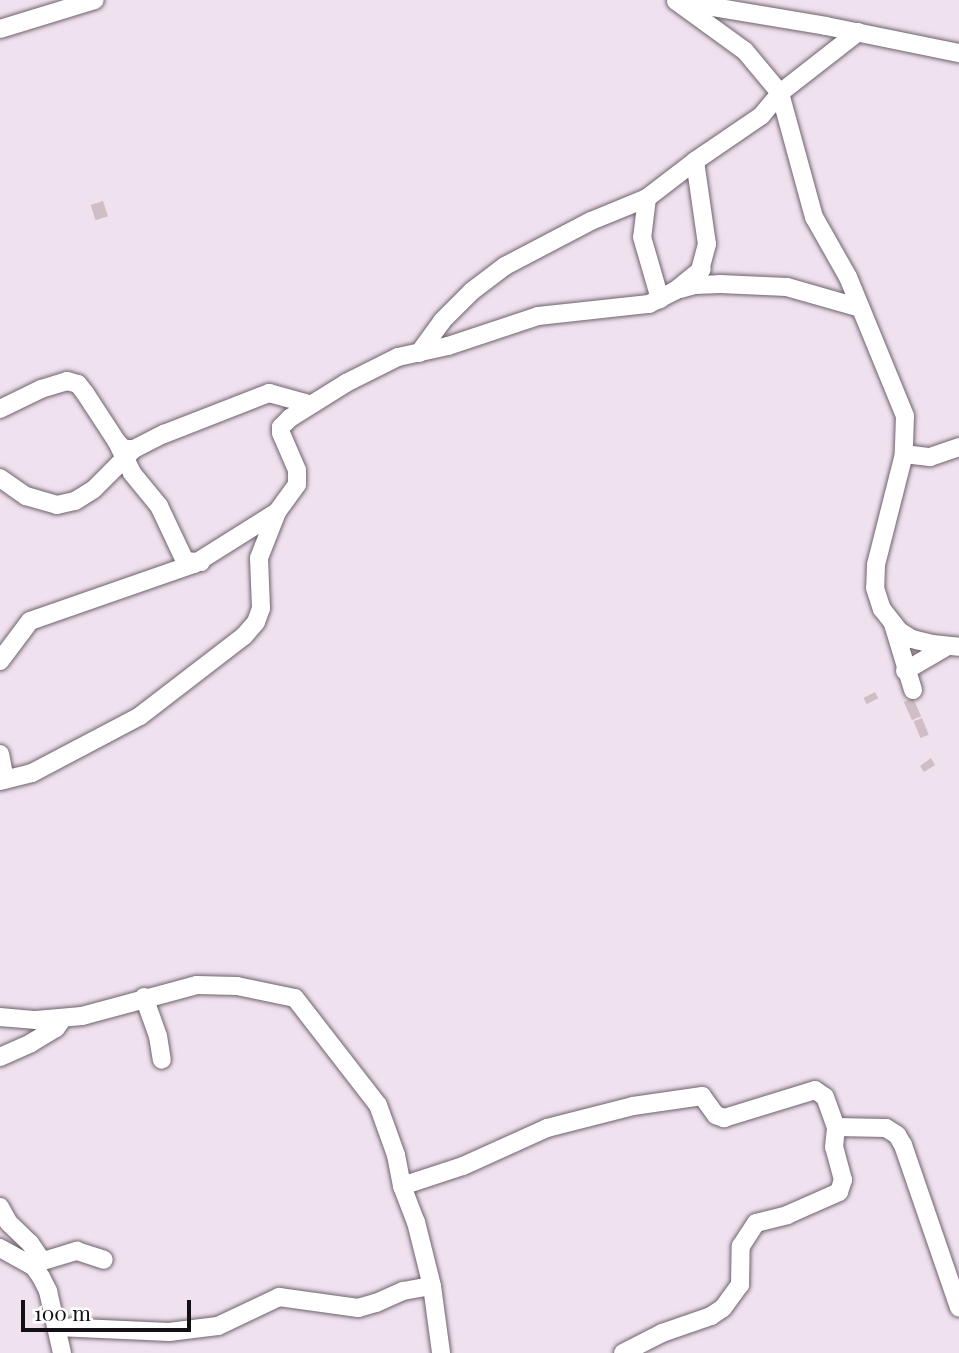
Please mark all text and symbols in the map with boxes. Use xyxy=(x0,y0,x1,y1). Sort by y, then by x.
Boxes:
scale bar xyxy=(24,1286,194,1330)
text: 100 m xyxy=(34,1298,91,1326)

